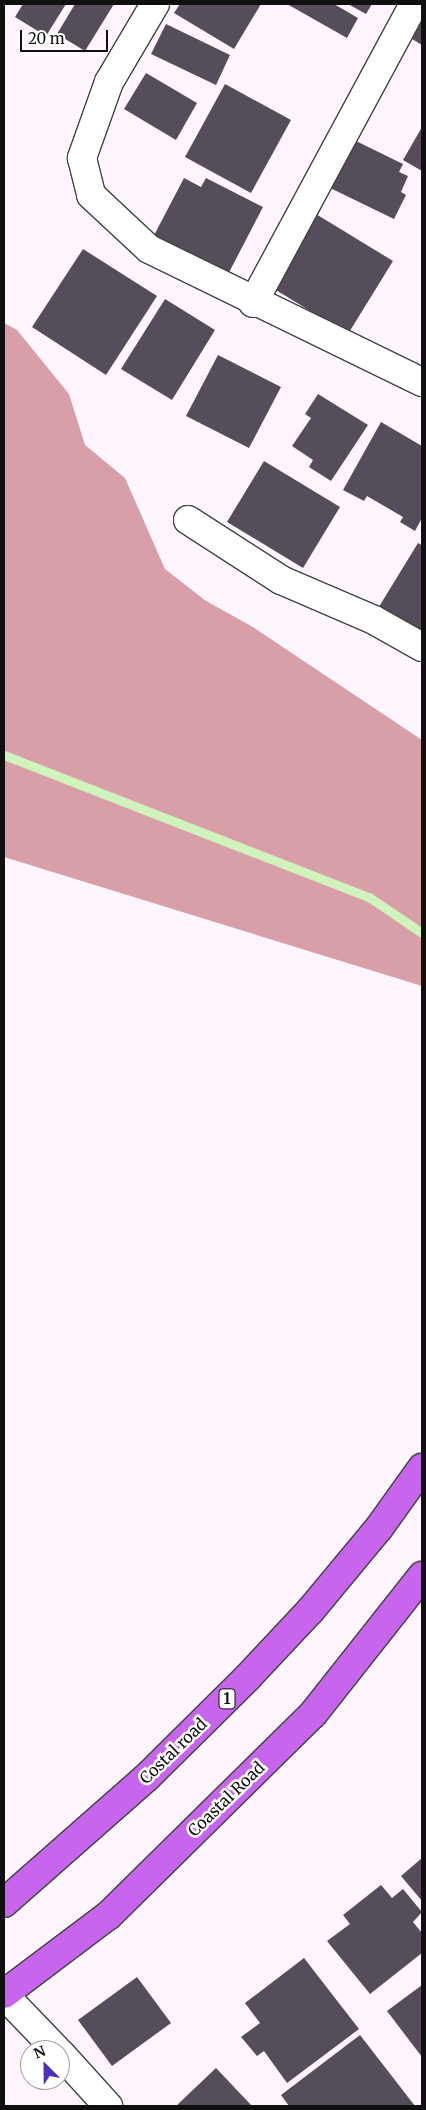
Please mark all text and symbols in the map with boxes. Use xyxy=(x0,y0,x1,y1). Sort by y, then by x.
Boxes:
scale bar xyxy=(22,20,110,52)
text: 20 m xyxy=(28,29,65,48)
road number: 1 xyxy=(218,1686,236,1712)
street label: Costal road xyxy=(135,1714,211,1788)
street label: Coastal Road xyxy=(184,1758,268,1840)
north arrow xyxy=(20,2040,70,2090)
text: N xyxy=(31,2042,48,2063)

